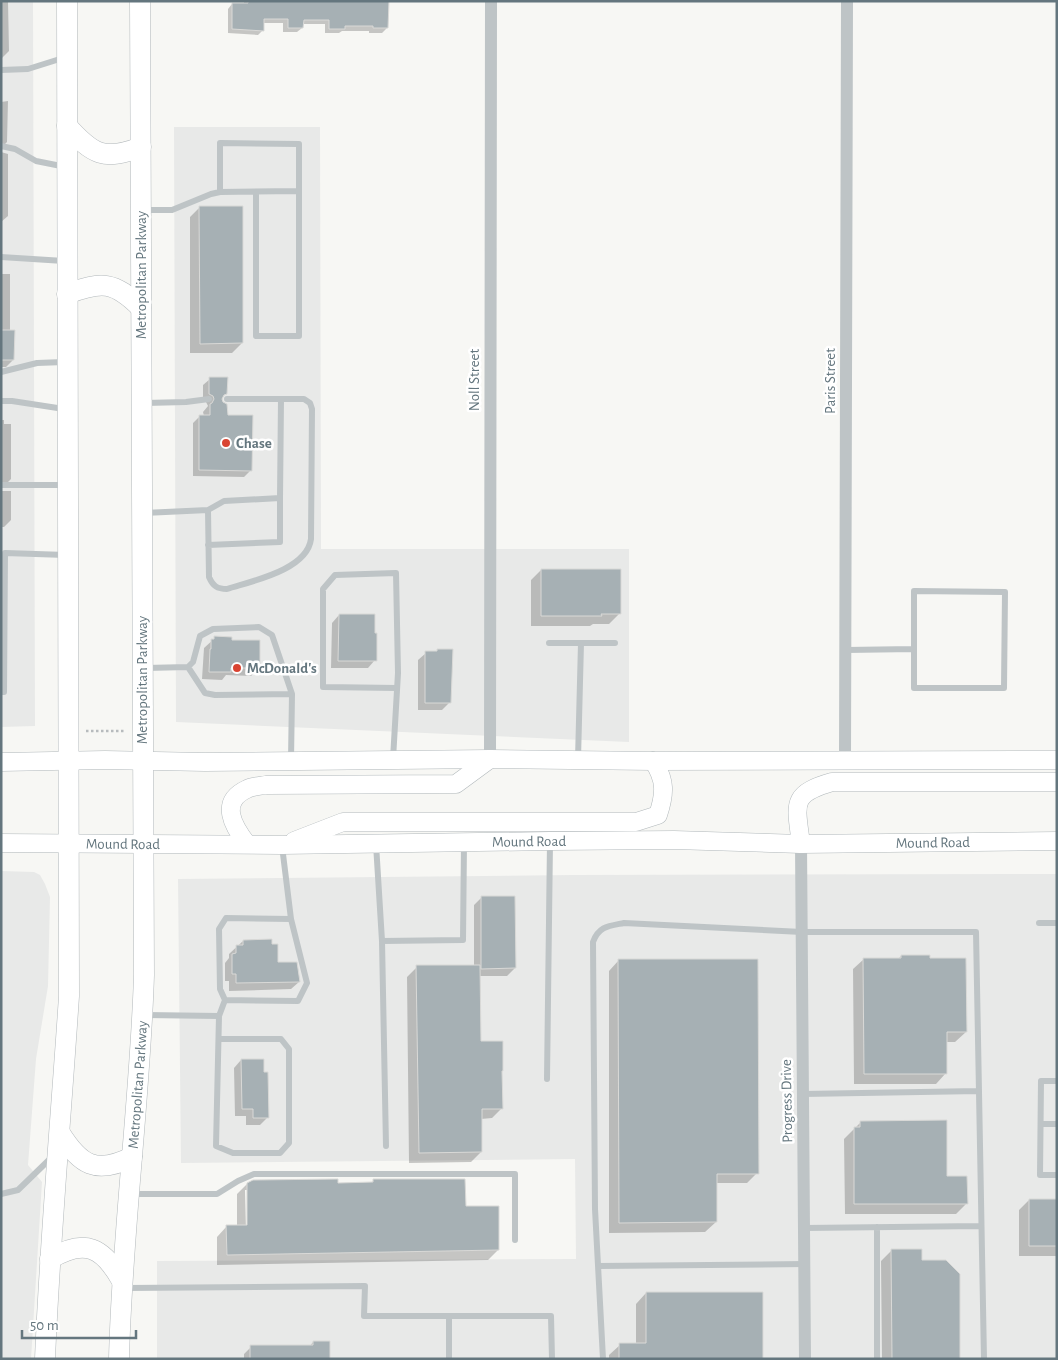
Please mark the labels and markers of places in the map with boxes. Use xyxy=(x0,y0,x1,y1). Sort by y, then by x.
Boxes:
place label: Chase xyxy=(236,436,272,451)
marker: Chase xyxy=(220,437,232,449)
place label: McDonald's xyxy=(247,661,317,676)
marker: McDonald's xyxy=(231,662,243,674)

